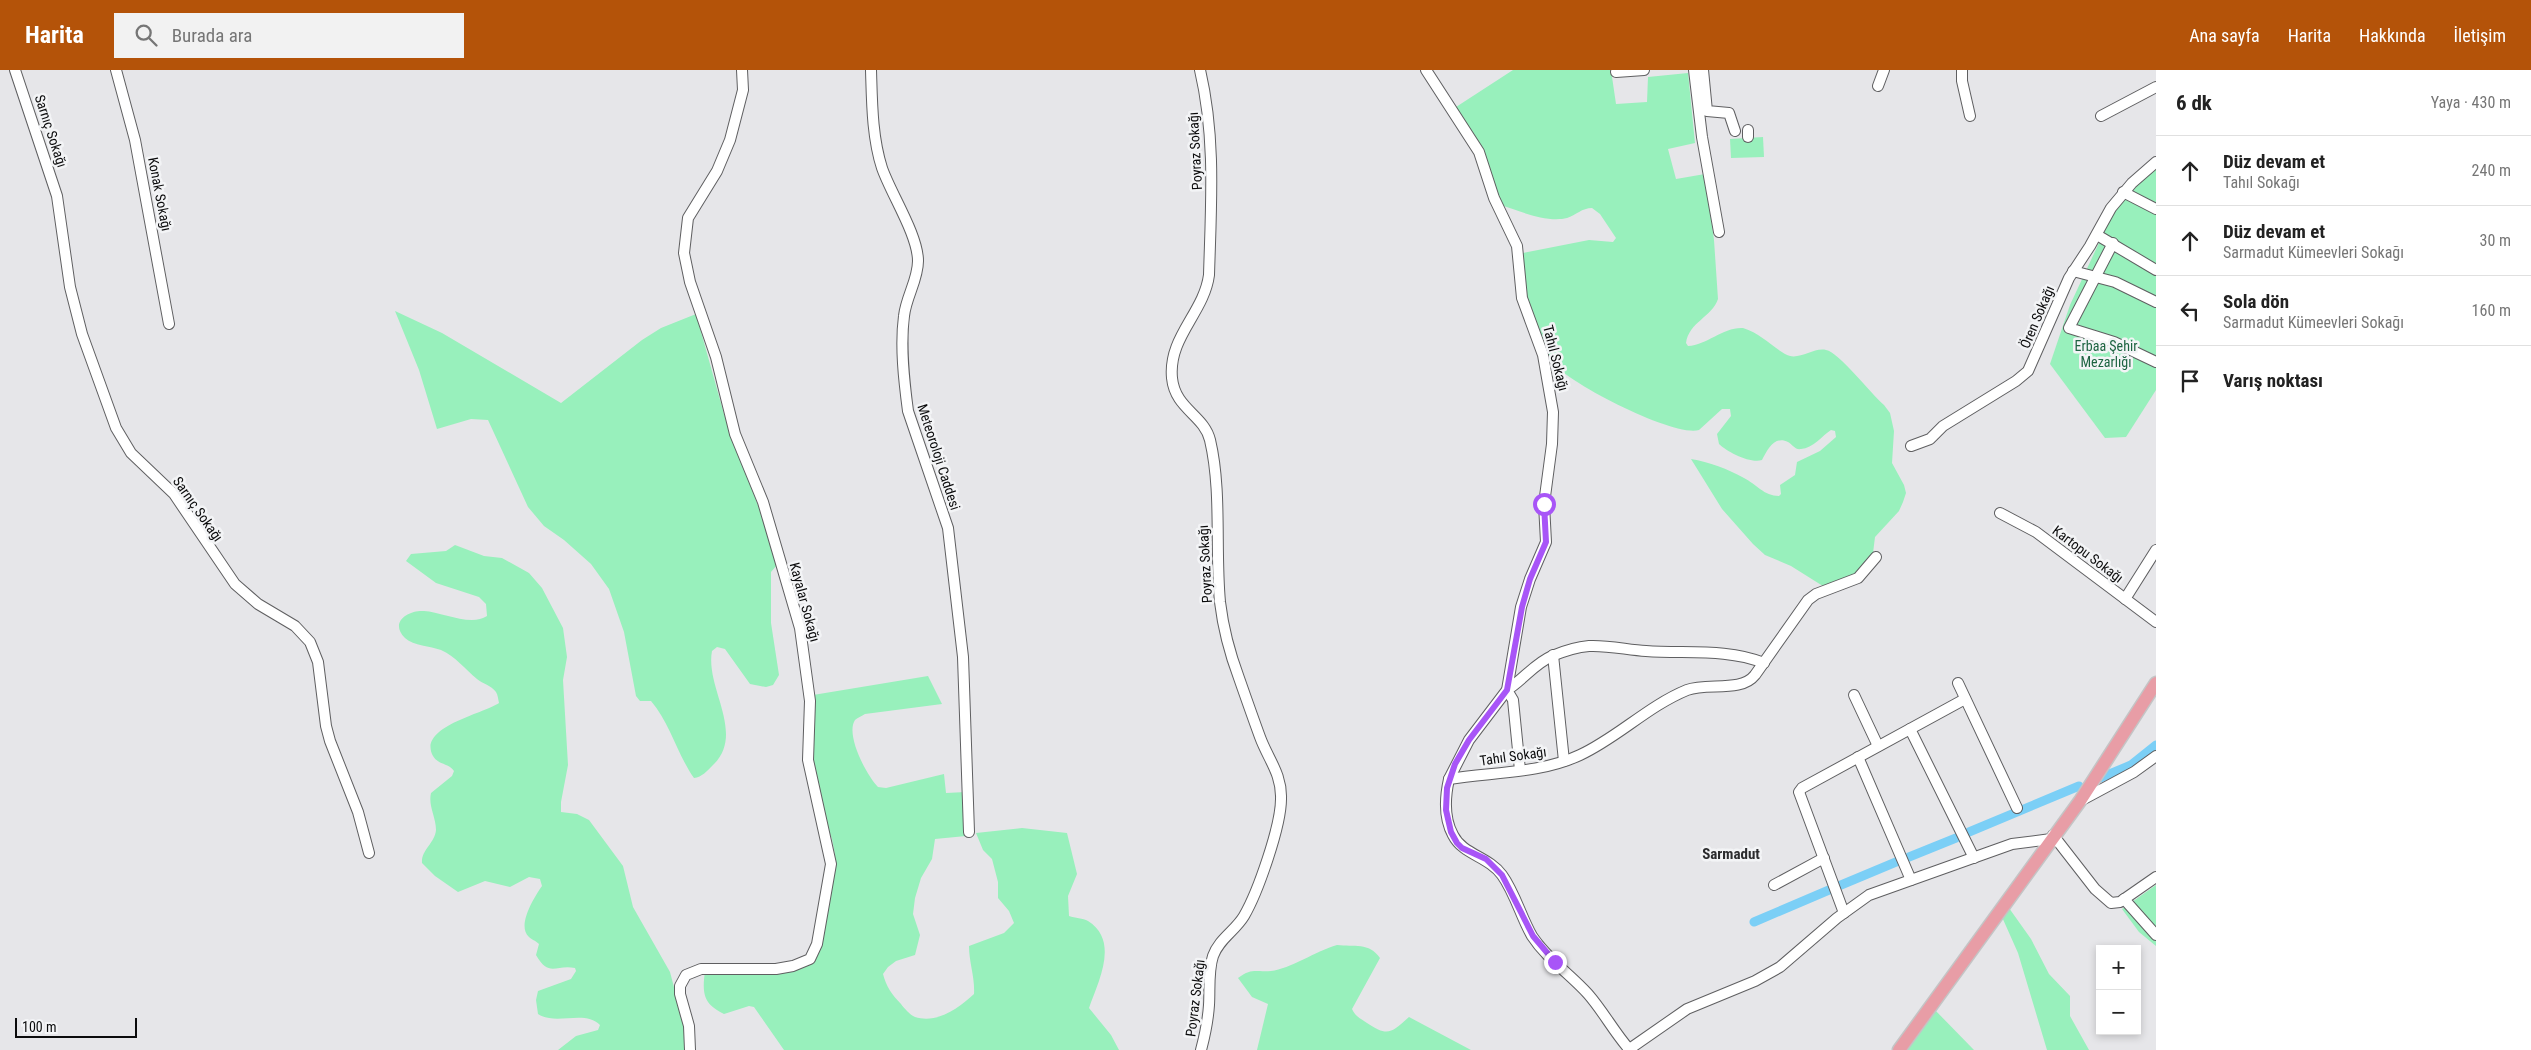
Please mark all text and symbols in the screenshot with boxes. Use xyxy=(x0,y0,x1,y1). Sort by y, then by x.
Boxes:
search box xyxy=(114,13,464,58)
text: Harita xyxy=(25,21,84,49)
icon: search xyxy=(132,21,160,49)
text: Burada ara xyxy=(172,24,252,47)
text: Ana sayfa xyxy=(2189,25,2260,46)
text: Harita xyxy=(2288,25,2331,46)
text: Hakkında xyxy=(2359,25,2426,46)
text: İletişim xyxy=(2454,25,2506,46)
text: 6 dk xyxy=(2176,91,2212,115)
street label: Sarnıç Sokağı xyxy=(32,93,70,169)
text: Yaya · 430 m xyxy=(2431,93,2511,112)
street label: Poyraz Sokağı xyxy=(1185,112,1205,190)
text: Düz devam et xyxy=(2223,150,2325,173)
street label: Konak Sokağı xyxy=(145,156,175,232)
icon: ahead xyxy=(2176,157,2204,185)
text: 240 m xyxy=(2472,161,2511,180)
text: Tahıl Sokağı xyxy=(2223,173,2300,192)
text: Düz devam et xyxy=(2223,220,2325,243)
icon: ahead xyxy=(2176,227,2204,255)
text: 30 m xyxy=(2479,231,2511,250)
text: Sarmadut Kümeevleri Sokağı xyxy=(2223,243,2404,262)
street label: Ören Sokağı xyxy=(2017,283,2057,351)
text: Sola dön xyxy=(2223,290,2289,313)
icon: left xyxy=(2176,297,2204,325)
text: 160 m xyxy=(2472,301,2511,320)
text: Sarmadut Kümeevleri Sokağı xyxy=(2223,313,2404,332)
street label: Tahıl Sokağı xyxy=(1540,323,1572,393)
park label: Erbaa Şehir Mezarlığı xyxy=(2075,338,2137,370)
icon: arrive xyxy=(2176,367,2204,395)
text: Varış noktası xyxy=(2223,369,2323,392)
street label: Meteoroloji Caddesi xyxy=(914,402,964,512)
street label: Sarnıç Sokağı xyxy=(170,473,226,545)
route start xyxy=(1533,493,1556,516)
street label: Kartopu Sokağı xyxy=(2049,522,2127,586)
street label: Poyraz Sokağı xyxy=(1195,525,1215,603)
street label: Kayalar Sokağı xyxy=(787,561,823,643)
street label: Tahıl Sokağı xyxy=(1479,743,1547,769)
district label: Sarmadut xyxy=(1702,845,1760,863)
map controls xyxy=(2096,945,2141,1035)
button: + xyxy=(2096,945,2141,990)
route end xyxy=(1544,951,1567,974)
street label: Poyraz Sokağı xyxy=(1182,958,1208,1038)
button: − xyxy=(2096,990,2141,1035)
scale bar xyxy=(15,1015,138,1038)
text: 100 m xyxy=(22,1019,57,1035)

